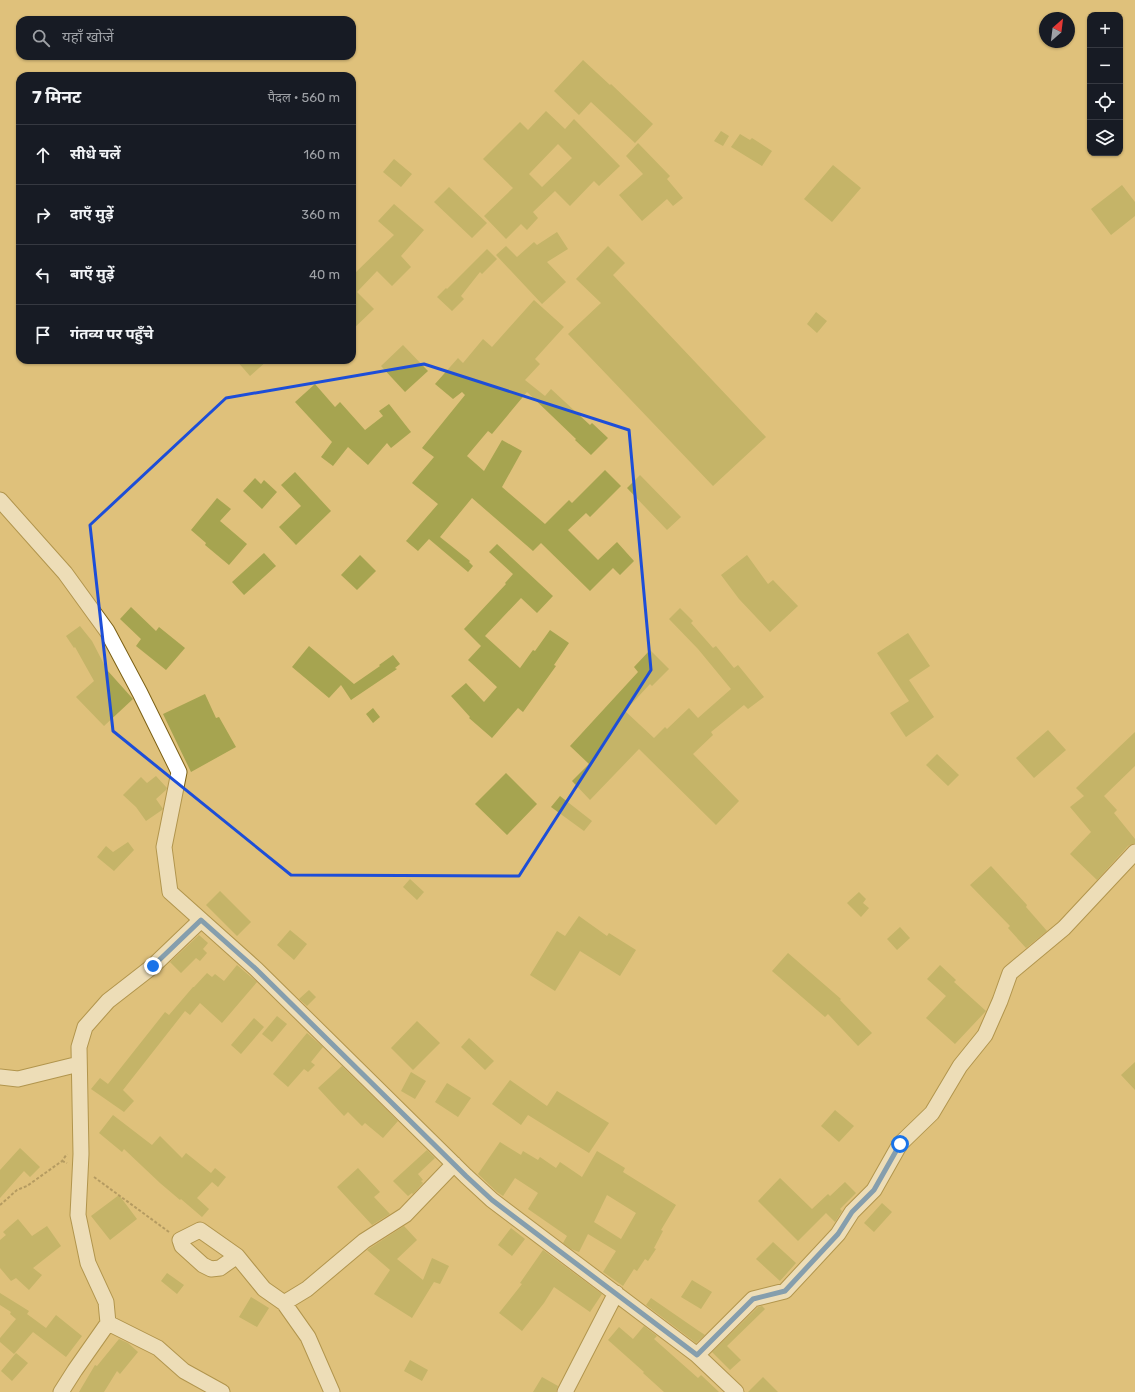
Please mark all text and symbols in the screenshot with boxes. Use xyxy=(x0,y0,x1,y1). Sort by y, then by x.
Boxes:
north arrow xyxy=(1039,12,1075,48)
map controls xyxy=(1087,12,1123,156)
button: + xyxy=(1087,12,1123,48)
search box xyxy=(16,16,356,60)
icon: search xyxy=(30,27,52,49)
text: यहाँ खोजें xyxy=(62,28,114,46)
button: − xyxy=(1087,48,1123,84)
button: locate xyxy=(1087,84,1123,120)
text: 7 मिनट xyxy=(32,87,81,107)
text: पैदल · 560 m xyxy=(268,90,340,105)
button: layers xyxy=(1087,120,1123,156)
icon: ahead xyxy=(32,144,54,166)
text: सीधे चलें xyxy=(70,145,120,163)
text: 160 m xyxy=(304,147,340,162)
icon: right xyxy=(32,204,54,226)
text: दाएँ मुड़ें xyxy=(70,205,113,223)
text: 360 m xyxy=(301,207,340,222)
icon: left xyxy=(32,264,54,286)
text: बाएँ मुड़ें xyxy=(70,265,114,283)
text: 40 m xyxy=(309,267,340,282)
icon: arrive xyxy=(32,324,54,346)
text: गंतव्य पर पहुँचे xyxy=(70,325,154,343)
route end xyxy=(144,957,162,975)
route start xyxy=(891,1135,909,1153)

